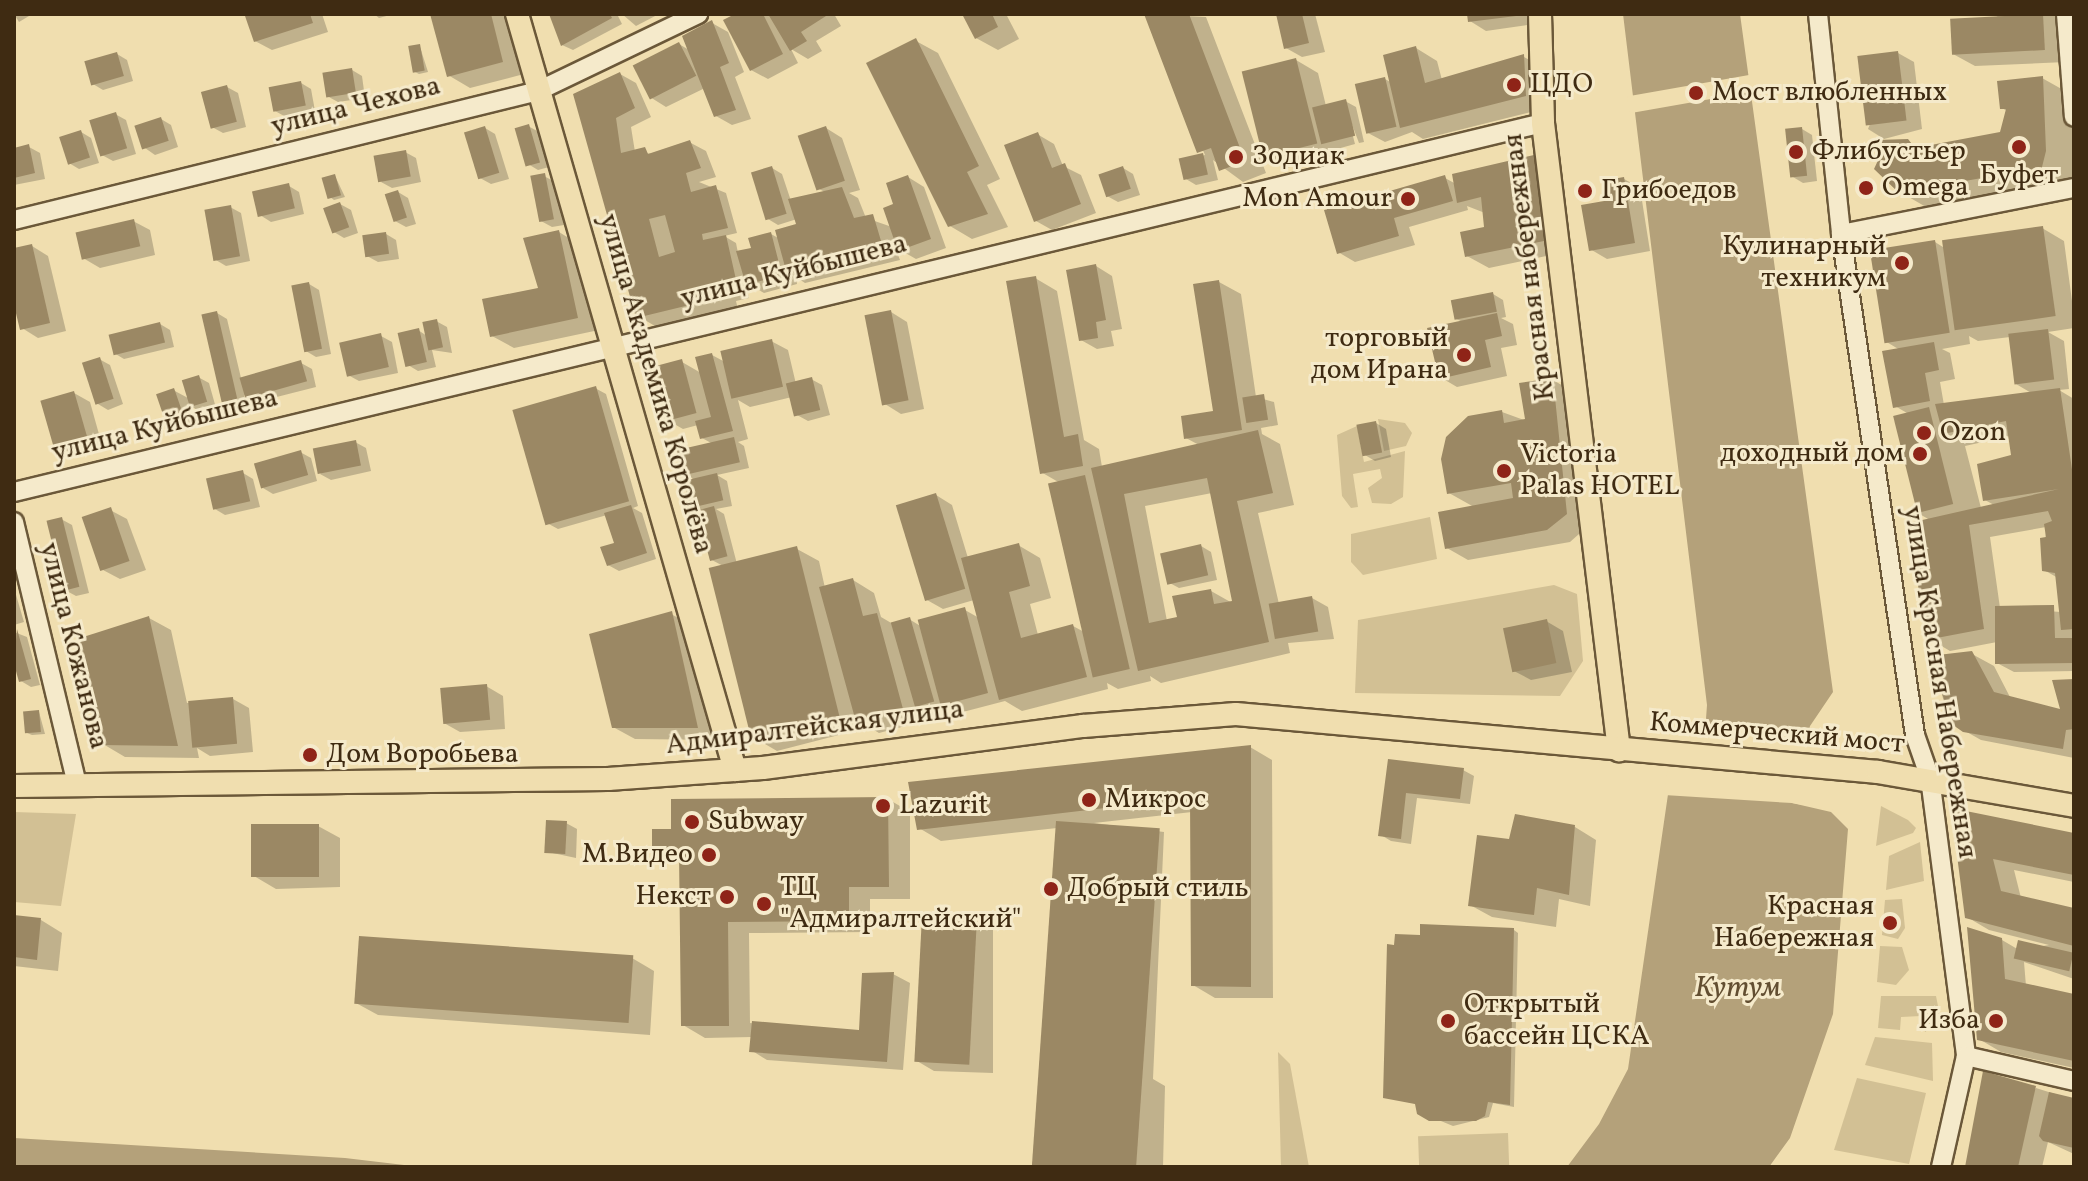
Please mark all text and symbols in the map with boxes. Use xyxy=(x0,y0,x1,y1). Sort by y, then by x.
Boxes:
place label: ЦДО xyxy=(1530,68,1593,102)
street label: улица Чехова xyxy=(268,70,444,144)
marker: ЦДО xyxy=(1505,76,1523,94)
place label: Мост влюбленных xyxy=(1712,76,1947,110)
marker: Мост влюбленных xyxy=(1687,84,1705,102)
street label: Красная набережная xyxy=(1497,131,1563,403)
place label: Флибустьер xyxy=(1812,135,1966,169)
marker: Буфет xyxy=(2010,138,2028,156)
place label: Зодиак xyxy=(1252,140,1345,174)
marker: Флибустьер xyxy=(1787,143,1805,161)
marker: Зодиак xyxy=(1227,148,1245,166)
place label: Буфет xyxy=(1980,159,2058,193)
place label: Omega xyxy=(1882,171,1969,205)
place label: Грибоедов xyxy=(1601,174,1737,208)
marker: Omega xyxy=(1857,179,1875,197)
place label: Mon Amour xyxy=(1242,182,1392,216)
marker: Грибоедов xyxy=(1576,182,1594,200)
marker: Mon Amour xyxy=(1399,190,1417,208)
street label: улица Академика Королёва xyxy=(590,210,720,558)
street label: улица Куйбышева xyxy=(677,228,911,316)
place label: Кулинарный техникум xyxy=(1722,230,1886,296)
marker: Кулинарный техникум xyxy=(1893,254,1911,272)
place label: торговый дом Ирана xyxy=(1311,322,1448,388)
marker: торговый дом Ирана xyxy=(1455,346,1473,364)
street label: улица Куйбышева xyxy=(48,382,282,470)
place label: Ozon xyxy=(1940,416,2006,450)
marker: Ozon xyxy=(1915,424,1933,442)
place label: доходный дом xyxy=(1720,437,1904,471)
place label: Victoria Palas HOTEL xyxy=(1520,438,1680,504)
marker: доходный дом xyxy=(1911,445,1929,463)
marker: Victoria Palas HOTEL xyxy=(1495,462,1513,480)
street label: улица Красная Набережная xyxy=(1895,503,1983,861)
street label: улица Кожанова xyxy=(31,539,115,753)
street label: Адмиралтейская улица xyxy=(664,693,966,763)
street label: Коммерческий мост xyxy=(1648,706,1906,762)
place label: Дом Воробьева xyxy=(326,738,519,772)
marker: Дом Воробьева xyxy=(301,746,319,764)
place label: Микрос xyxy=(1105,783,1206,817)
place label: Lazurit xyxy=(899,789,988,823)
marker: Микрос xyxy=(1080,791,1098,809)
marker: Lazurit xyxy=(874,797,892,815)
place label: Subway xyxy=(708,805,804,839)
marker: Subway xyxy=(683,813,701,831)
place label: М.Видео xyxy=(582,838,693,872)
marker: М.Видео xyxy=(700,846,718,864)
place label: ТЦ "Адмиралтейский" xyxy=(780,871,1021,937)
place label: Добрый стиль xyxy=(1067,872,1249,906)
place label: Некст xyxy=(635,880,711,914)
marker: Добрый стиль xyxy=(1042,880,1060,898)
marker: Некст xyxy=(718,888,736,906)
place label: Красная Набережная xyxy=(1714,890,1874,956)
marker: ТЦ "Адмиралтейский" xyxy=(755,895,773,913)
marker: Красная Набережная xyxy=(1881,914,1899,932)
water label: Кутум xyxy=(1694,970,1782,1006)
place label: Открытый бассейн ЦСКА xyxy=(1464,988,1650,1054)
place label: Изба xyxy=(1918,1004,1980,1038)
marker: Открытый бассейн ЦСКА xyxy=(1439,1012,1457,1030)
marker: Изба xyxy=(1987,1012,2005,1030)

